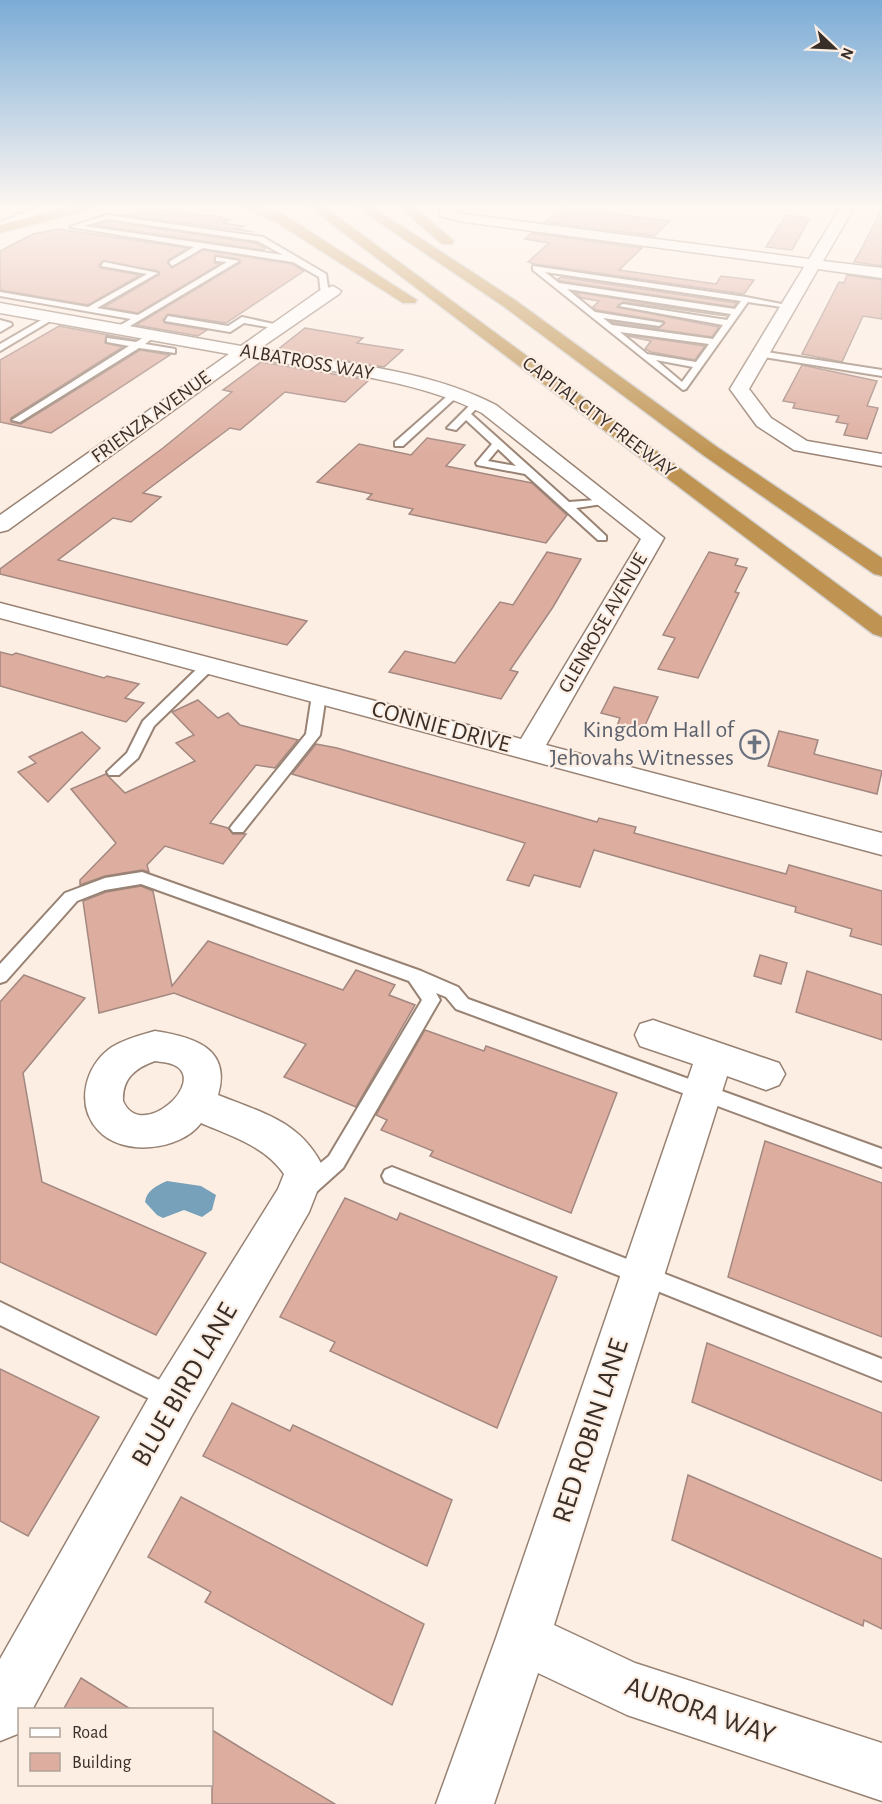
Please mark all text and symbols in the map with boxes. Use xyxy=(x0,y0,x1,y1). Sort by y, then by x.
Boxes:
north arrow xyxy=(804,18,864,78)
text: N xyxy=(837,45,856,62)
street label: ALBATROSS WAY xyxy=(239,340,376,384)
street label: CAPITAL CITY FREEWAY xyxy=(519,353,680,481)
street label: FRIENZA AVENUE xyxy=(88,367,214,467)
street label: GLENROSE AVENUE xyxy=(555,550,651,696)
street label: CONNIE DRIVE xyxy=(369,697,513,757)
place label: Kingdom Hall of Jehovahs Witnesses xyxy=(550,718,736,770)
church icon: Kingdom Hall of Jehovahs Witnesses xyxy=(739,728,771,760)
street label: BLUE BIRD LANE xyxy=(127,1298,243,1472)
street label: RED ROBIN LANE xyxy=(548,1336,634,1526)
street label: AURORA WAY xyxy=(621,1672,779,1750)
legend xyxy=(18,1708,213,1786)
text: Road xyxy=(72,1724,108,1742)
text: Building xyxy=(72,1754,132,1772)

